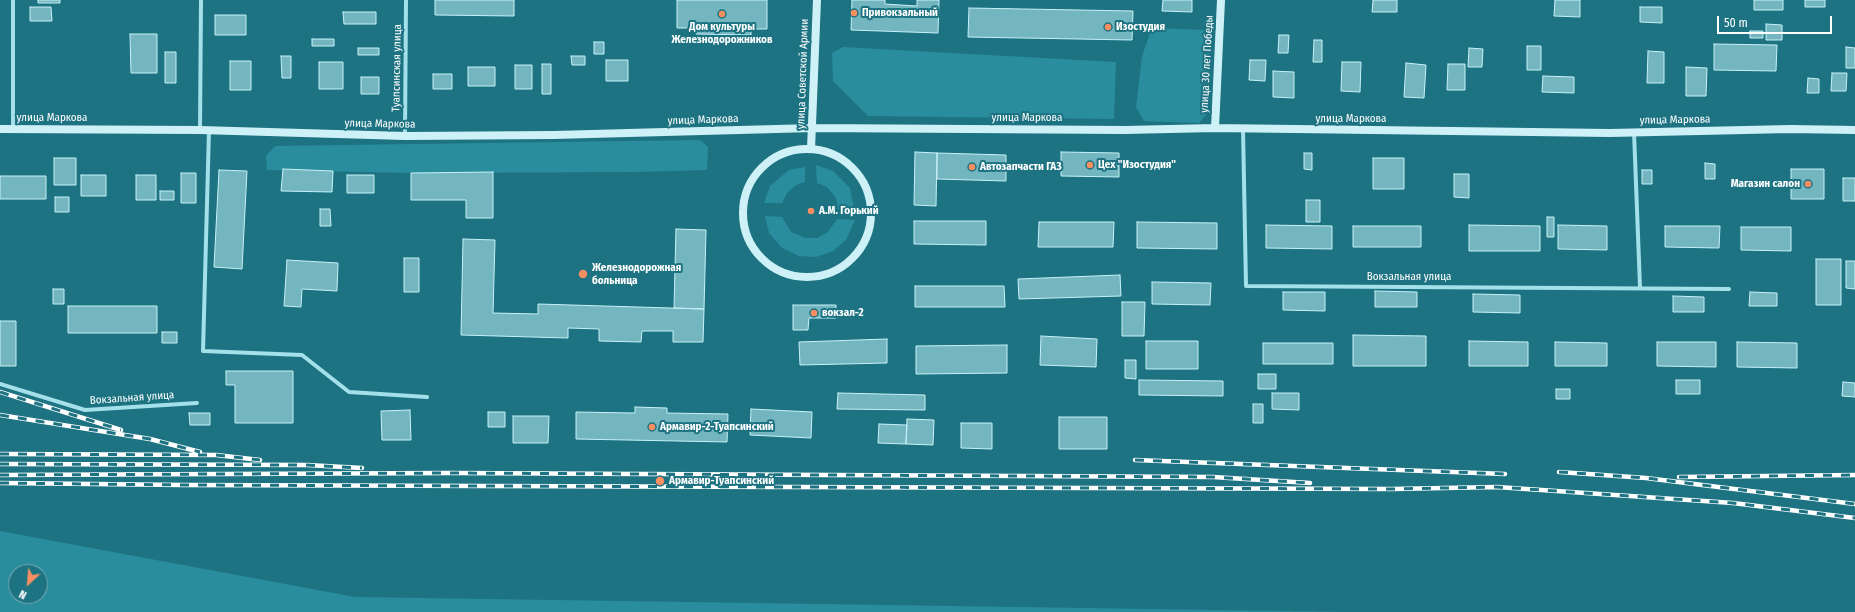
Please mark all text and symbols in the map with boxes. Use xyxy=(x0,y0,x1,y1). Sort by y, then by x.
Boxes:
place label: Привокзальный xyxy=(862,6,938,20)
marker: Привокзальный xyxy=(849,8,859,18)
scale bar xyxy=(1719,8,1834,34)
marker: Дом культуры Железнодорожников xyxy=(717,9,727,19)
street label: улица 30 лет Победы xyxy=(1198,15,1216,113)
text: 50 m xyxy=(1724,16,1748,30)
street label: улица Советской Армии xyxy=(794,19,812,129)
place label: Дом культуры Железнодорожников xyxy=(671,20,773,46)
place label: Изостудия xyxy=(1116,20,1165,34)
marker: Изостудия xyxy=(1103,22,1113,32)
street label: Туапсинская улица xyxy=(390,24,404,112)
street label: улица Маркова xyxy=(17,111,87,125)
street label: улица Маркова xyxy=(992,111,1062,125)
street label: улица Маркова xyxy=(667,112,739,128)
street label: улица Маркова xyxy=(1316,112,1386,126)
street label: улица Маркова xyxy=(1639,113,1711,127)
street label: улица Маркова xyxy=(344,117,416,131)
place label: Цех "Изостудия" xyxy=(1098,158,1176,172)
place label: Автозапчасти ГАЗ xyxy=(980,160,1062,174)
marker: Цех "Изостудия" xyxy=(1085,160,1095,170)
marker: Автозапчасти ГАЗ xyxy=(967,162,977,172)
place label: Магазин салон xyxy=(1731,177,1800,191)
marker: Магазин салон xyxy=(1803,179,1813,189)
place label: А.М. Горький xyxy=(819,204,879,218)
marker: А.М. Горький xyxy=(806,206,816,216)
place label: Железнодорожная больница xyxy=(592,261,681,287)
marker: Железнодорожная больница xyxy=(577,268,589,280)
street label: Вокзальная улица xyxy=(1367,270,1451,284)
place label: вокзал-2 xyxy=(822,306,864,320)
marker: вокзал-2 xyxy=(809,308,819,318)
street label: Вокзальная улица xyxy=(89,388,175,408)
place label: Армавир-2-Туапсинский xyxy=(660,420,774,434)
marker: Армавир-2-Туапсинский xyxy=(647,422,657,432)
place label: Армавир-Туапсинский xyxy=(669,474,774,488)
marker: Армавир-Туапсинский xyxy=(654,475,666,487)
north arrow xyxy=(8,564,48,604)
text: N xyxy=(17,587,29,602)

